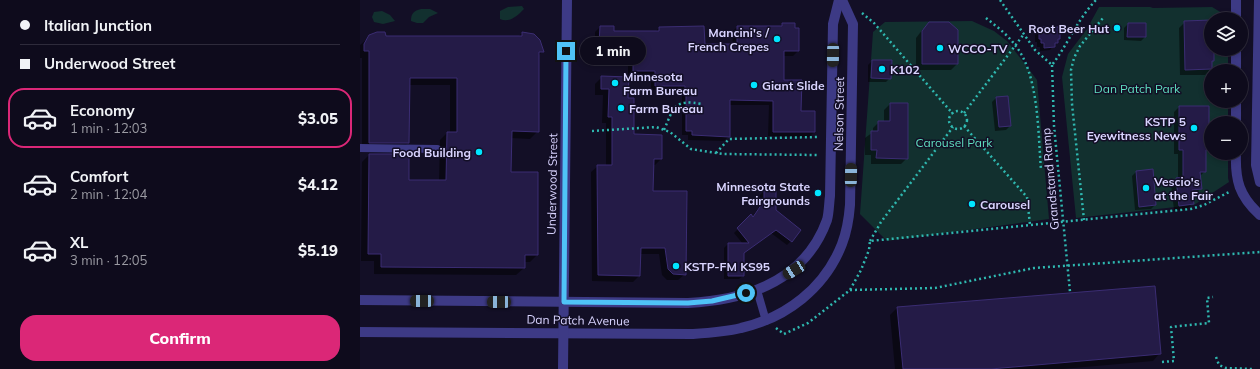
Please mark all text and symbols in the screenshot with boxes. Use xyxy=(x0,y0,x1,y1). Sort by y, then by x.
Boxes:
map controls xyxy=(1204,12,1248,160)
button: layers xyxy=(1204,12,1248,56)
text: Italian Junction xyxy=(44,16,152,35)
place label: Root Beer Hut xyxy=(1028,21,1109,36)
marker: Root Beer Hut xyxy=(1112,23,1122,33)
place label: Mancini's / French Crepes xyxy=(688,25,770,54)
marker: Mancini's / French Crepes xyxy=(772,34,782,44)
callout: 1 min xyxy=(580,37,646,65)
place label: WCCO-TV xyxy=(948,41,1008,56)
route end xyxy=(557,42,575,60)
text: 1 min xyxy=(596,43,630,59)
car xyxy=(827,43,839,67)
marker: WCCO-TV xyxy=(935,43,945,53)
text: Underwood Street xyxy=(44,54,175,73)
place label: K102 xyxy=(890,62,920,77)
marker: K102 xyxy=(877,64,887,74)
button: + xyxy=(1204,64,1248,108)
place label: Minnesota Farm Bureau xyxy=(623,69,697,98)
street label: Nelson Street xyxy=(831,77,847,151)
marker: Minnesota Farm Bureau xyxy=(610,78,620,88)
place label: Giant Slide xyxy=(762,78,825,93)
marker: Giant Slide xyxy=(749,80,759,90)
park label: Dan Patch Park xyxy=(1094,81,1181,96)
icon: car xyxy=(22,100,58,136)
text: Economy xyxy=(70,101,135,120)
place label: Farm Bureau xyxy=(629,101,703,116)
marker: Farm Bureau xyxy=(616,103,626,113)
text: $3.05 xyxy=(298,109,338,128)
place label: KSTP 5 Eyewitness News xyxy=(1087,114,1186,143)
button: − xyxy=(1204,116,1248,160)
text: 1 min · 12:03 xyxy=(70,120,147,136)
marker: KSTP 5 Eyewitness News xyxy=(1189,123,1199,133)
street label: Grandstand Ramp xyxy=(1038,127,1062,231)
street label: Underwood Street xyxy=(544,133,560,235)
park label: Carousel Park xyxy=(916,135,993,150)
place label: Food Building xyxy=(392,145,471,160)
marker: Food Building xyxy=(474,147,484,157)
car xyxy=(845,163,857,187)
icon: car xyxy=(22,166,58,202)
text: Comfort xyxy=(70,167,128,186)
place label: Vescio's at the Fair xyxy=(1153,174,1213,203)
text: $4.12 xyxy=(298,175,338,194)
place label: Minnesota State Fairgrounds xyxy=(716,179,810,208)
marker: Vescio's at the Fair xyxy=(1141,183,1151,193)
text: 2 min · 12:04 xyxy=(70,186,147,202)
marker: Minnesota State Fairgrounds xyxy=(813,188,823,198)
place label: Carousel xyxy=(980,197,1030,212)
marker: Carousel xyxy=(967,199,977,209)
icon: car xyxy=(22,232,58,268)
text: XL xyxy=(70,233,88,252)
text: $5.19 xyxy=(298,241,338,260)
text: 3 min · 12:05 xyxy=(70,252,147,268)
place label: KSTP-FM KS95 xyxy=(684,259,770,274)
car xyxy=(781,259,807,281)
marker: KSTP-FM KS95 xyxy=(671,261,681,271)
route start xyxy=(737,284,755,302)
car xyxy=(410,295,434,307)
car xyxy=(487,296,511,308)
street label: Dan Patch Avenue xyxy=(526,312,630,328)
button: Confirm xyxy=(20,315,340,361)

